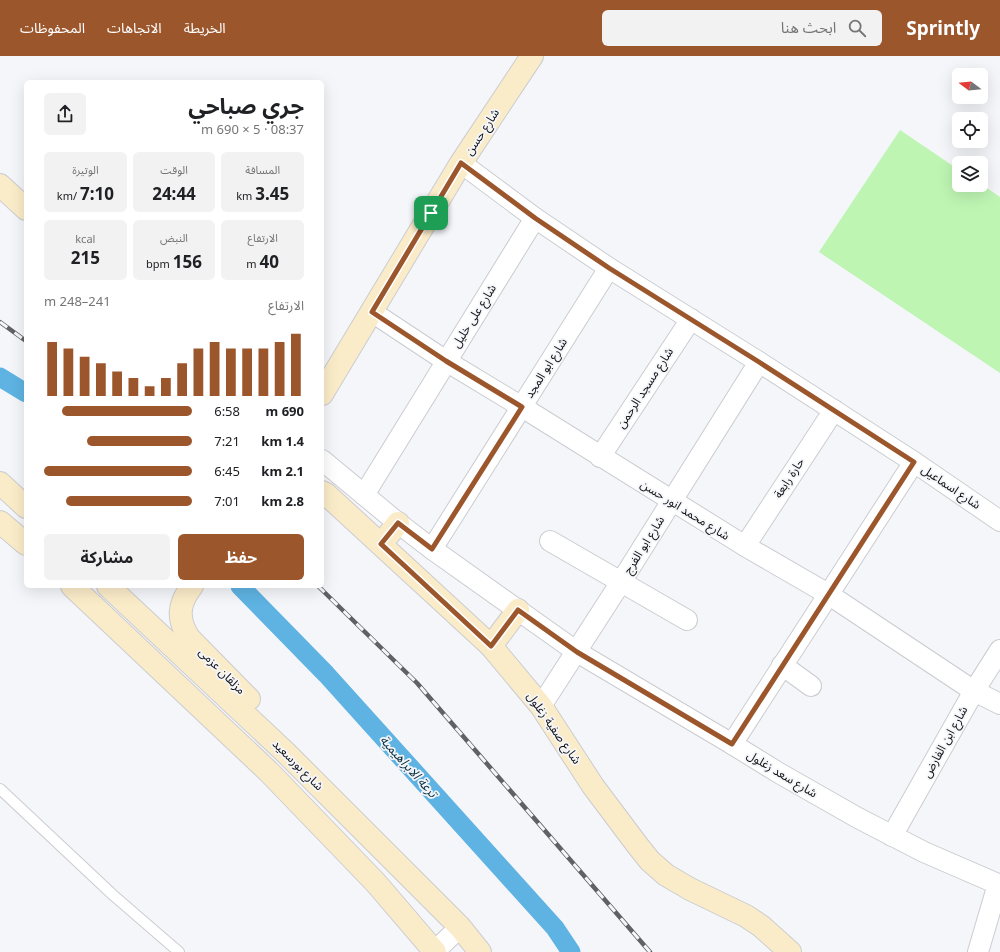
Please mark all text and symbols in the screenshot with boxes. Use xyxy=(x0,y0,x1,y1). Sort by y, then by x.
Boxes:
search box xyxy=(602,10,882,46)
text: Sprintly xyxy=(906,15,980,41)
text: ابحث هنا xyxy=(781,17,836,37)
icon: search xyxy=(846,17,868,39)
text: المحفوظات xyxy=(20,18,85,37)
text: الاتجاهات xyxy=(107,18,162,37)
text: الخريطة xyxy=(184,18,226,37)
north arrow xyxy=(952,68,988,104)
map controls xyxy=(952,68,988,192)
text: جري صباحي xyxy=(188,90,304,120)
button: share xyxy=(44,93,86,135)
street label: شارع حسن xyxy=(460,105,504,159)
button: locate xyxy=(952,112,988,148)
text: 08:37 · 5 × 690 m xyxy=(201,120,304,138)
button: layers xyxy=(952,156,988,192)
text: الوتيرة xyxy=(72,162,99,177)
text: الوقت xyxy=(160,162,188,177)
text: المسافة xyxy=(245,162,280,177)
text: 7:10 xyxy=(80,182,114,205)
text: 24:44 xyxy=(152,182,196,205)
text: 3.45 xyxy=(255,182,289,205)
text: /km xyxy=(57,188,80,203)
text: km xyxy=(236,188,255,203)
pin xyxy=(414,196,448,230)
icon: arrive xyxy=(420,202,442,224)
text: النبض xyxy=(160,230,188,245)
text: الارتفاع xyxy=(248,230,278,245)
text: kcal xyxy=(75,231,95,246)
text: 215 xyxy=(71,246,100,269)
text: 156 xyxy=(173,250,202,273)
text: 40 xyxy=(260,250,279,273)
text: bpm xyxy=(146,256,173,271)
text: m xyxy=(246,256,260,271)
street label: شارع على خليل xyxy=(447,281,501,351)
text: 241–248 m xyxy=(44,292,111,310)
text: الارتفاع xyxy=(268,296,304,314)
street label: شارع ابو المجد xyxy=(520,334,572,402)
street label: شارع مسجد الرحمن xyxy=(612,344,678,432)
text: 6:58 xyxy=(214,402,240,420)
text: 690 m xyxy=(266,402,304,420)
text: 7:21 xyxy=(214,432,240,450)
text: 1.4 km xyxy=(261,432,304,450)
street label: حارة رابعة xyxy=(769,454,808,501)
street label: شارع اسماعيل xyxy=(918,460,984,514)
text: 6:45 xyxy=(214,462,240,480)
text: 2.1 km xyxy=(261,462,304,480)
street label: شارع محمد انور حسن xyxy=(637,475,733,545)
text: 7:01 xyxy=(214,492,240,510)
text: 2.8 km xyxy=(261,492,304,510)
street label: شارع ابو الفرج xyxy=(619,512,669,578)
button: مشاركة xyxy=(44,534,170,580)
button: حفظ xyxy=(178,534,304,580)
street label: مزلقان عزمى xyxy=(195,643,250,698)
street label: شارع صفية زغلول xyxy=(522,688,586,768)
street label: شارع ابن الفارض xyxy=(918,703,972,781)
water label: ترعة الابراهيمية xyxy=(376,731,443,803)
street label: شارع بورسعيد xyxy=(268,735,328,795)
street label: شارع سعد زغلول xyxy=(743,746,821,802)

